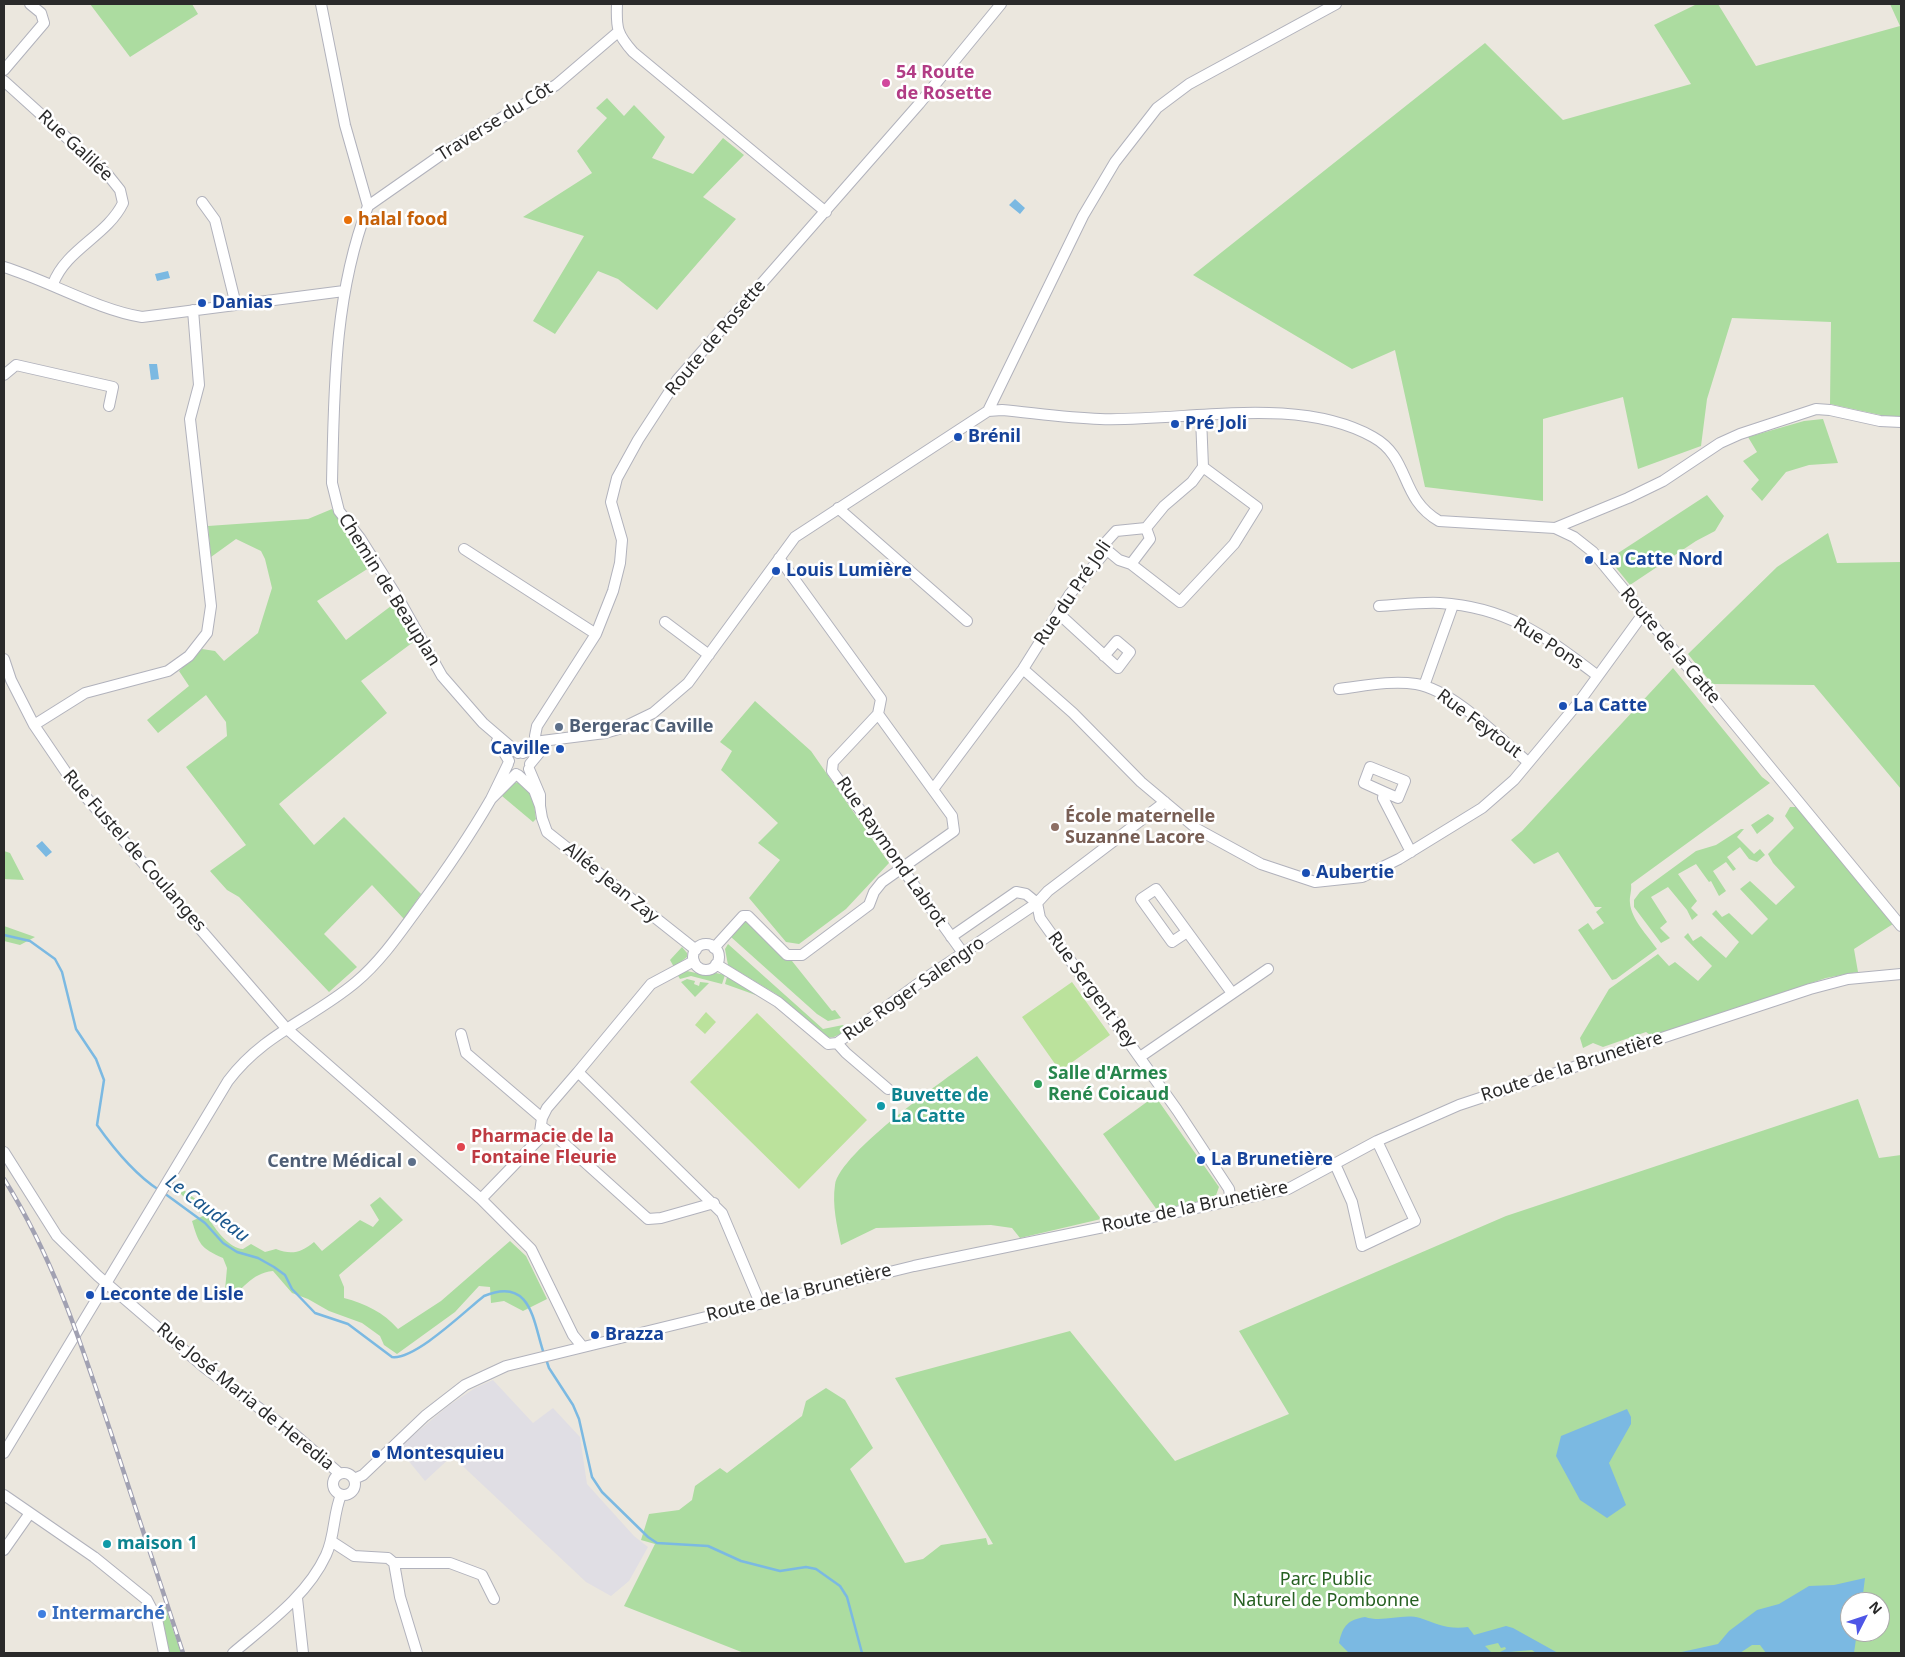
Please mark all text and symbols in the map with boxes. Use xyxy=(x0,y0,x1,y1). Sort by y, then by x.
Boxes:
place label: 54 Route de Rosette xyxy=(896,62,992,104)
marker: 54 Route de Rosette xyxy=(880,77,892,89)
street label: Traverse du Côt xyxy=(433,78,557,166)
street label: Rue Galilée xyxy=(33,106,117,186)
place label: halal food xyxy=(358,209,448,231)
marker: halal food xyxy=(342,214,354,226)
street label: Route de Rosette xyxy=(661,276,771,400)
place label: Danias xyxy=(212,292,273,314)
marker: Danias xyxy=(196,297,208,309)
place label: Pré Joli xyxy=(1185,413,1247,435)
marker: Pré Joli xyxy=(1169,418,1181,430)
place label: Brénil xyxy=(968,426,1021,448)
marker: Brénil xyxy=(952,431,964,443)
street label: Chemin de Beauplan xyxy=(333,510,445,670)
street label: Rue du Pré Joli xyxy=(1030,536,1116,650)
place label: La Catte Nord xyxy=(1599,549,1723,571)
marker: La Catte Nord xyxy=(1583,554,1595,566)
place label: Louis Lumière xyxy=(786,560,912,582)
marker: Louis Lumière xyxy=(770,565,782,577)
street label: Route de la Catte xyxy=(1615,584,1725,708)
street label: Rue Pons xyxy=(1509,614,1587,674)
street label: Rue Feytout xyxy=(1432,685,1526,763)
place label: La Catte xyxy=(1573,695,1647,717)
marker: La Catte xyxy=(1557,700,1569,712)
place label: Bergerac Caville xyxy=(569,716,714,738)
marker: Bergerac Caville xyxy=(553,721,565,733)
place label: Caville xyxy=(491,738,550,760)
marker: Caville xyxy=(554,743,566,755)
street label: Rue Fustel de Coulanges xyxy=(58,766,210,936)
street label: Rue Raymond Labrot xyxy=(831,773,951,931)
place label: École maternelle Suzanne Lacore xyxy=(1065,806,1215,849)
marker: École maternelle Suzanne Lacore xyxy=(1049,821,1061,833)
street label: Allée Jean Zay xyxy=(559,838,663,928)
place label: Aubertie xyxy=(1316,862,1394,884)
marker: Aubertie xyxy=(1300,867,1312,879)
street label: Rue Sergent Rey xyxy=(1043,928,1141,1052)
street label: Rue Roger Salengro xyxy=(839,932,989,1046)
street label: Route de la Brunetière xyxy=(1478,1027,1666,1107)
place label: Salle d'Armes René Coicaud xyxy=(1048,1063,1169,1106)
marker: Salle d'Armes René Coicaud xyxy=(1032,1078,1044,1090)
place label: Buvette de La Catte xyxy=(891,1085,989,1128)
marker: Buvette de La Catte xyxy=(875,1100,887,1112)
place label: Pharmacie de la Fontaine Fleurie xyxy=(471,1126,617,1168)
marker: Pharmacie de la Fontaine Fleurie xyxy=(455,1141,467,1153)
place label: La Brunetière xyxy=(1211,1149,1333,1171)
place label: Centre Médical xyxy=(267,1151,402,1173)
marker: La Brunetière xyxy=(1195,1154,1207,1166)
marker: Centre Médical xyxy=(406,1156,418,1168)
water label: Le Caudeau xyxy=(161,1170,253,1248)
street label: Route de la Brunetière xyxy=(1100,1177,1290,1237)
street label: Route de la Brunetière xyxy=(704,1260,894,1326)
place label: Leconte de Lisle xyxy=(100,1284,244,1306)
marker: Leconte de Lisle xyxy=(84,1289,96,1301)
street label: Rue José Maria de Heredia xyxy=(152,1319,338,1475)
place label: Brazza xyxy=(605,1324,664,1346)
marker: Brazza xyxy=(589,1329,601,1341)
place label: Montesquieu xyxy=(386,1443,504,1465)
marker: Montesquieu xyxy=(370,1448,382,1460)
place label: maison 1 xyxy=(117,1533,198,1555)
marker: maison 1 xyxy=(101,1538,113,1550)
park label: Parc Public Naturel de Pombonne xyxy=(1233,1569,1419,1612)
north arrow xyxy=(1840,1592,1890,1642)
text: N xyxy=(1865,1597,1887,1618)
place label: Intermarché xyxy=(52,1603,165,1625)
marker: Intermarché xyxy=(36,1608,48,1620)

